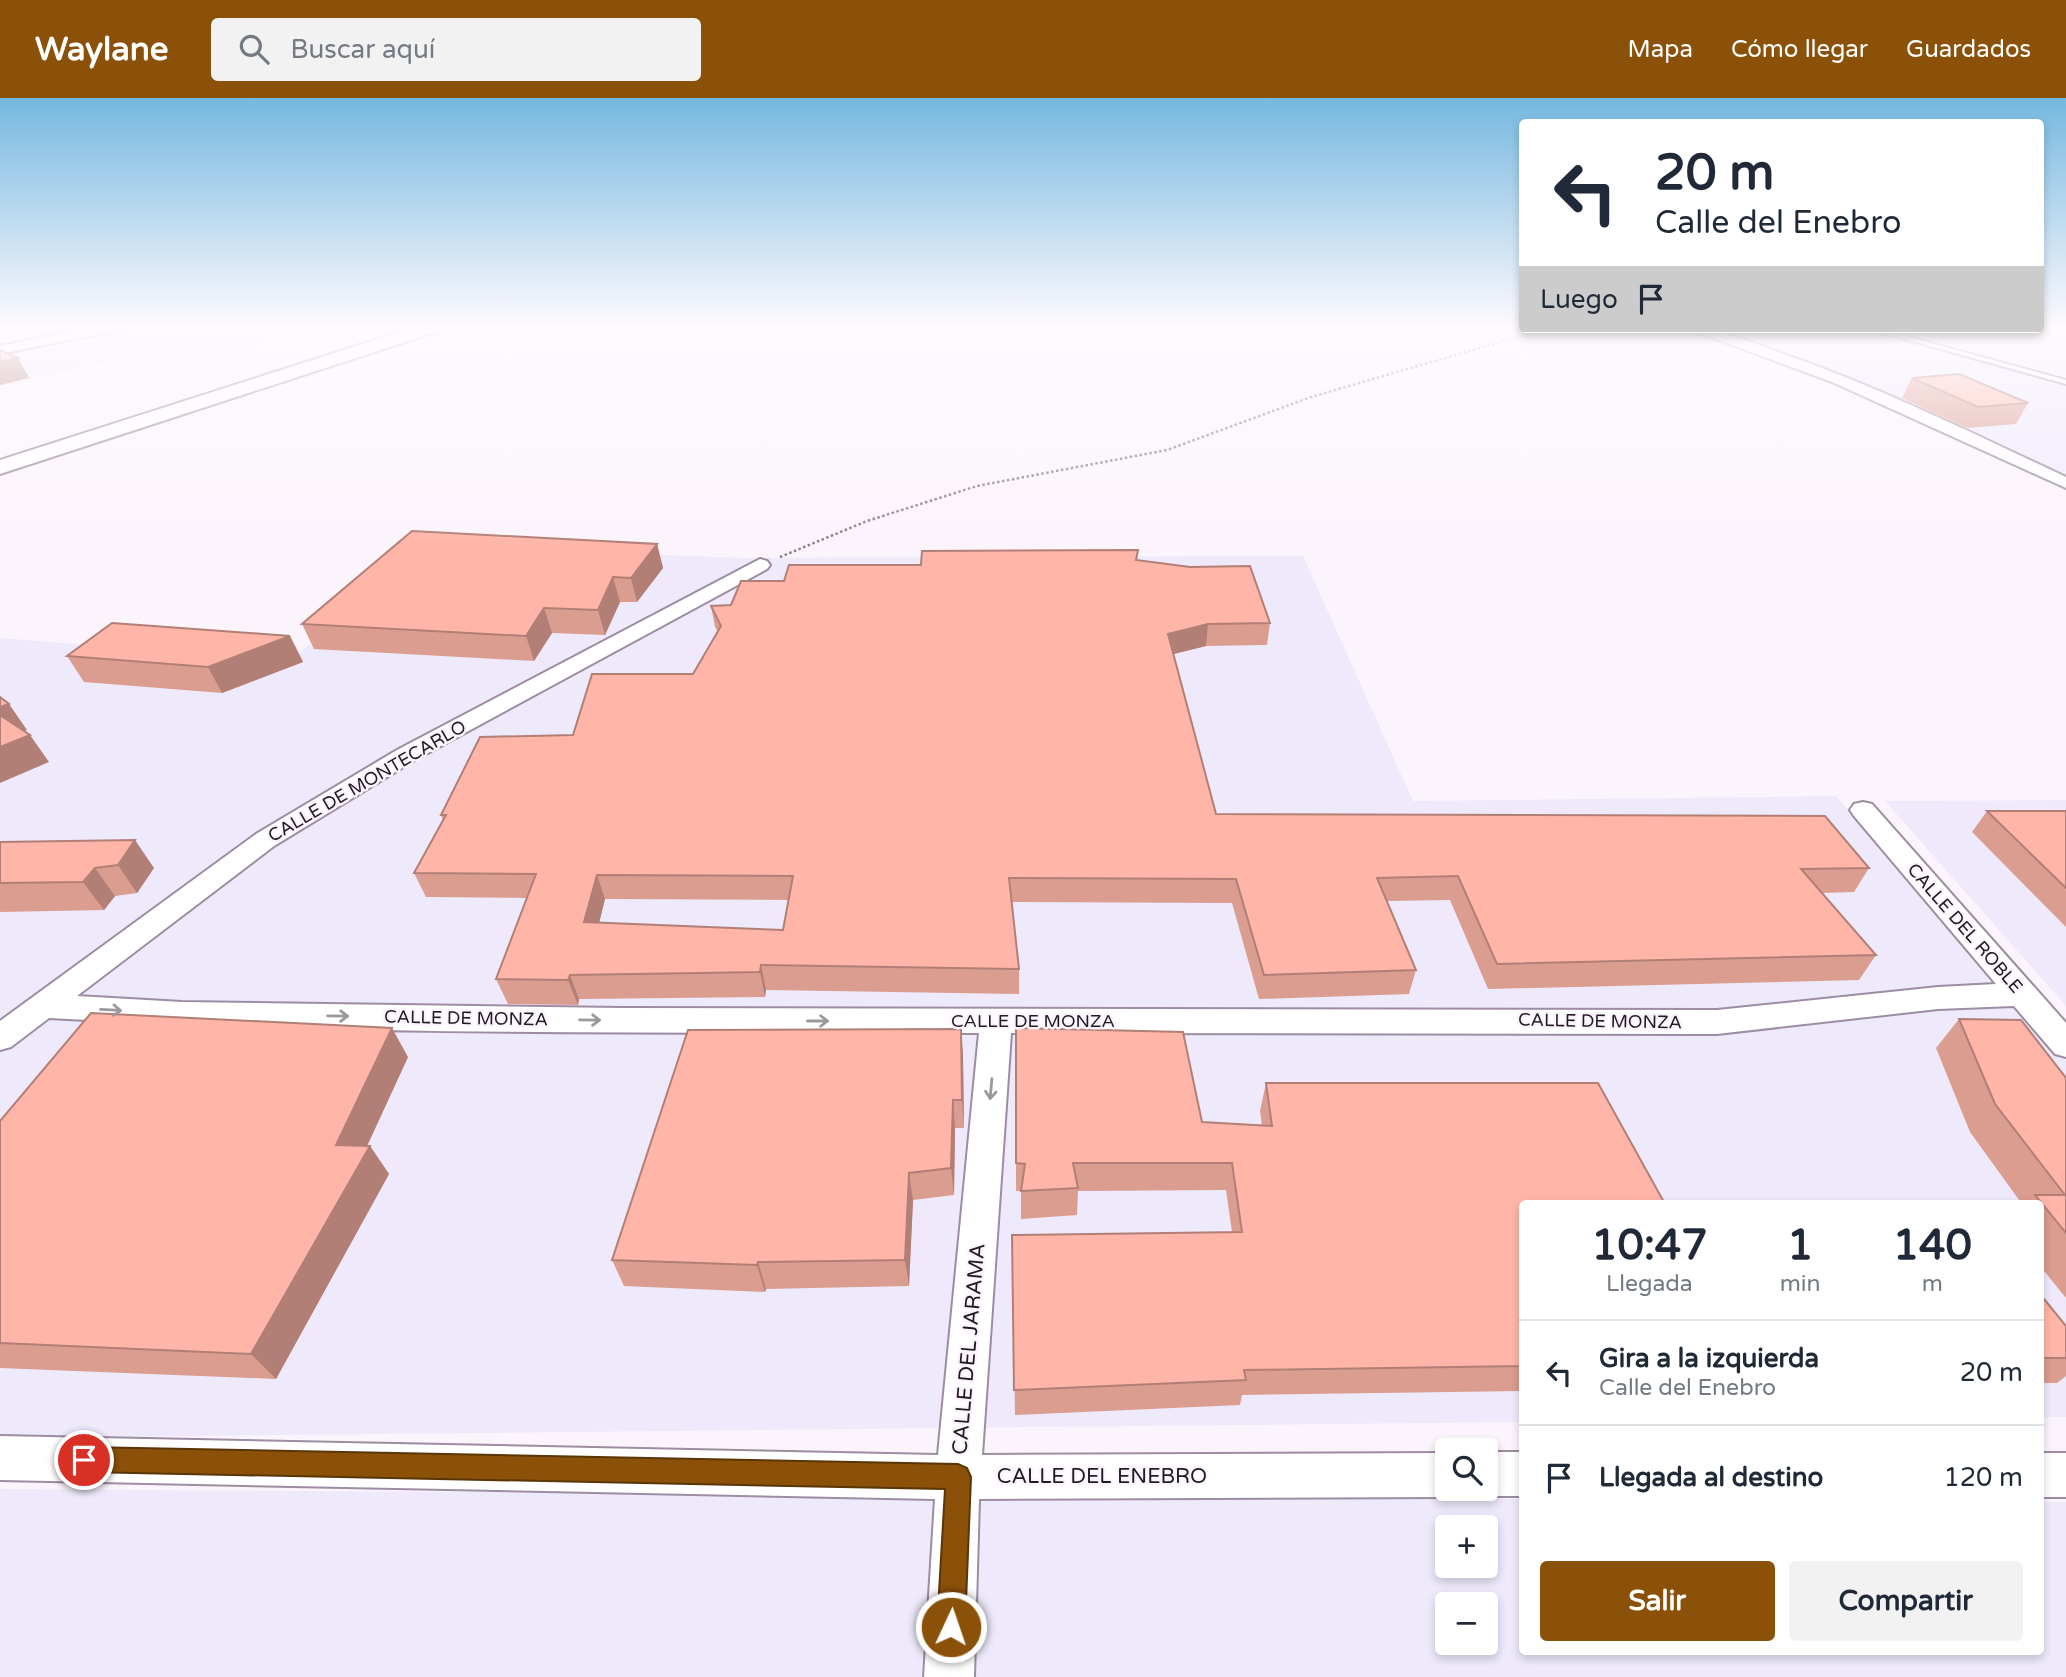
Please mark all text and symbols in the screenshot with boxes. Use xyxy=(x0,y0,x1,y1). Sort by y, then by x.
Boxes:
search box xyxy=(211,18,701,81)
text: Waylane xyxy=(35,30,169,69)
icon: search xyxy=(235,30,273,68)
text: Buscar aquí xyxy=(291,34,435,65)
text: Mapa xyxy=(1628,35,1693,64)
text: Cómo llegar xyxy=(1731,35,1868,64)
text: Guardados xyxy=(1906,35,2031,64)
text: 20 m xyxy=(1655,144,1774,203)
icon: left xyxy=(1540,147,1631,238)
text: Calle del Enebro xyxy=(1655,204,1901,242)
icon: arrive xyxy=(1632,280,1670,318)
text: Luego xyxy=(1540,284,1618,315)
street label: CALLE DE MONTECARLO xyxy=(264,715,470,847)
street label: CALLE DEL ROBLE xyxy=(1903,859,2027,997)
one-way arrow xyxy=(99,1004,122,1017)
street label: CALLE DE MONZA xyxy=(384,1006,548,1030)
street label: CALLE DE MONZA xyxy=(1518,1009,1682,1033)
one-way arrow xyxy=(326,1010,349,1023)
street label: CALLE DE MONZA xyxy=(951,1010,1115,1032)
one-way arrow xyxy=(578,1013,601,1027)
one-way arrow xyxy=(806,1014,829,1028)
one-way arrow xyxy=(984,1077,997,1099)
text: 10:47 xyxy=(1591,1220,1708,1271)
text: 1 xyxy=(1787,1220,1813,1271)
text: 140 xyxy=(1893,1220,1972,1271)
street label: CALLE DEL JARAMA xyxy=(947,1242,991,1456)
text: Llegada xyxy=(1606,1270,1693,1298)
text: min xyxy=(1780,1270,1821,1298)
text: m xyxy=(1922,1270,1943,1298)
text: Gira a la izquierda xyxy=(1599,1343,1819,1374)
icon: left xyxy=(1540,1354,1578,1392)
text: 20 m xyxy=(1960,1357,2023,1388)
text: Calle del Enebro xyxy=(1599,1374,1776,1402)
pin xyxy=(54,1430,114,1490)
map controls xyxy=(1435,1438,1498,1655)
button: search xyxy=(1435,1438,1498,1501)
icon: arrive xyxy=(65,1441,103,1479)
icon: arrive xyxy=(1540,1459,1578,1497)
text: Llegada al destino xyxy=(1599,1462,1823,1493)
text: 120 m xyxy=(1943,1462,2023,1493)
street label: CALLE DEL ENEBRO xyxy=(997,1464,1207,1489)
button: + xyxy=(1435,1515,1498,1578)
button: Salir xyxy=(1540,1561,1775,1641)
button: Compartir xyxy=(1789,1561,2023,1641)
position arrow xyxy=(914,1590,988,1664)
button: − xyxy=(1435,1592,1498,1655)

